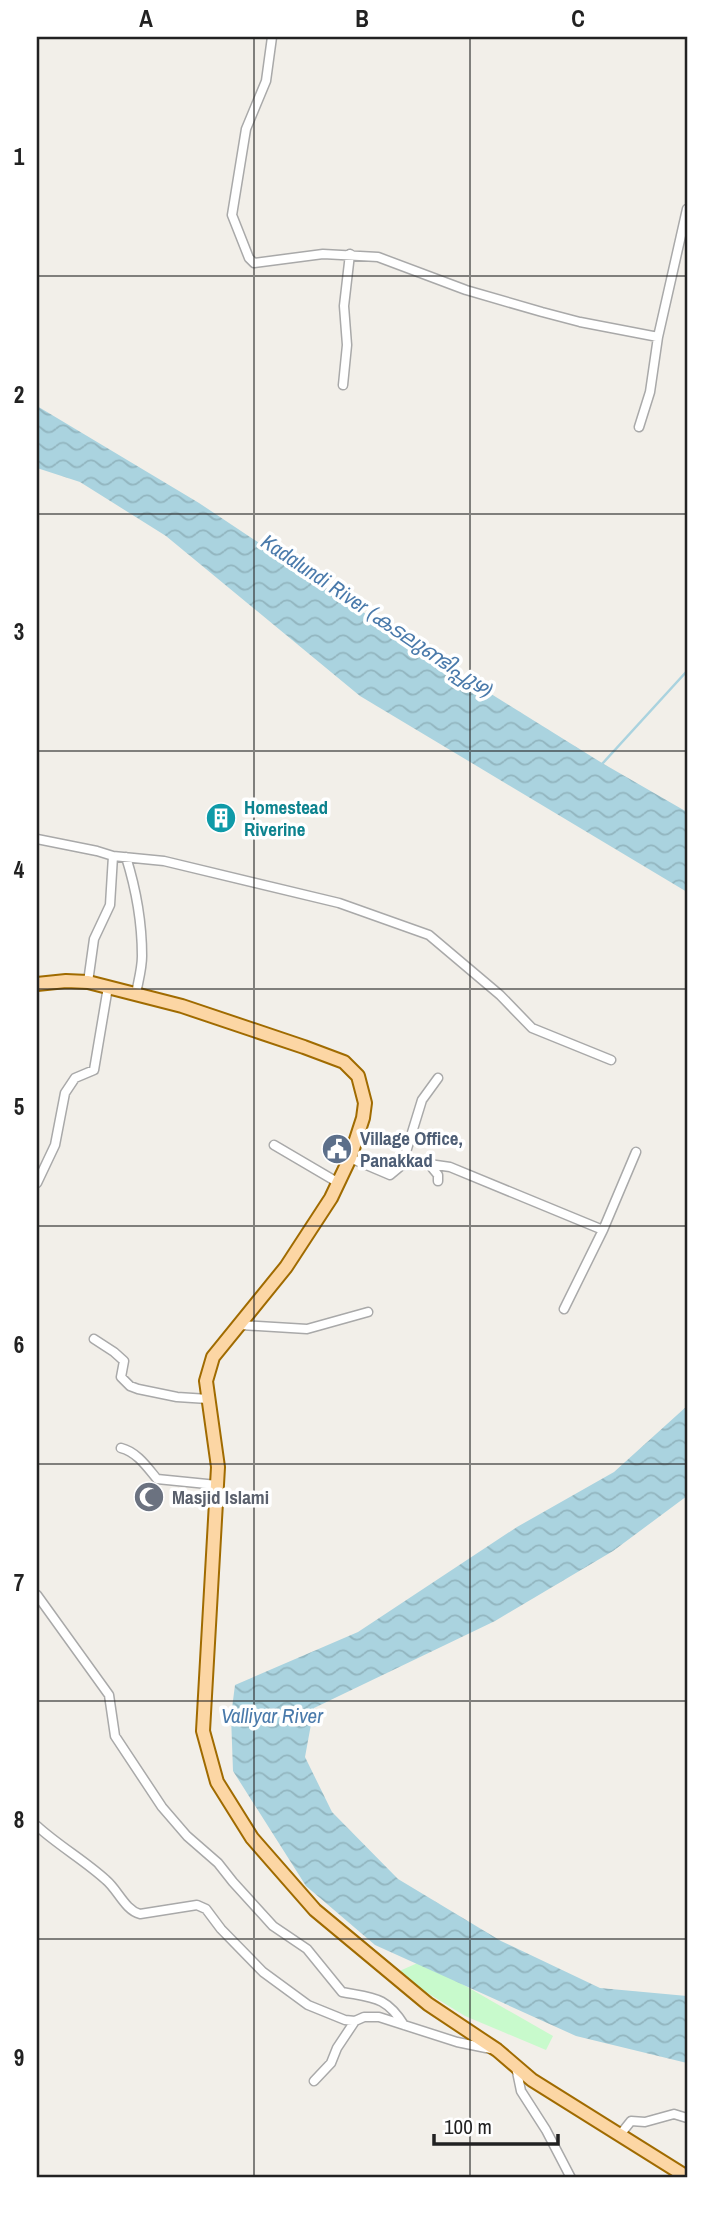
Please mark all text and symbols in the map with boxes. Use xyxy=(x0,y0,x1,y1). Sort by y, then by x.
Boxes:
text: A xyxy=(139,3,153,34)
text: B xyxy=(355,3,369,34)
text: C xyxy=(571,3,585,34)
text: 1 xyxy=(14,141,25,172)
text: 2 xyxy=(14,379,24,410)
water label: Kadalundi River (കടലുണ്ടിപ്പുഴ) xyxy=(256,527,499,704)
text: 3 xyxy=(14,616,24,647)
place label: Homestead Riverine xyxy=(244,794,328,842)
building icon: Homestead Riverine xyxy=(204,801,238,835)
text: 4 xyxy=(14,854,25,885)
text: 5 xyxy=(14,1091,24,1122)
place label: Village Office, Panakkad xyxy=(360,1125,463,1173)
public building icon: Village Office, Panakkad xyxy=(320,1132,354,1166)
text: 6 xyxy=(14,1329,24,1360)
mosque icon: Masjid Islami xyxy=(132,1480,166,1514)
place label: Masjid Islami xyxy=(172,1484,269,1510)
text: 7 xyxy=(14,1567,24,1598)
water label: Valliyar River xyxy=(221,1701,324,1730)
text: 8 xyxy=(14,1804,24,1835)
text: 9 xyxy=(14,2042,24,2073)
scale bar xyxy=(434,2103,558,2147)
text: 100 m xyxy=(444,2112,492,2141)

